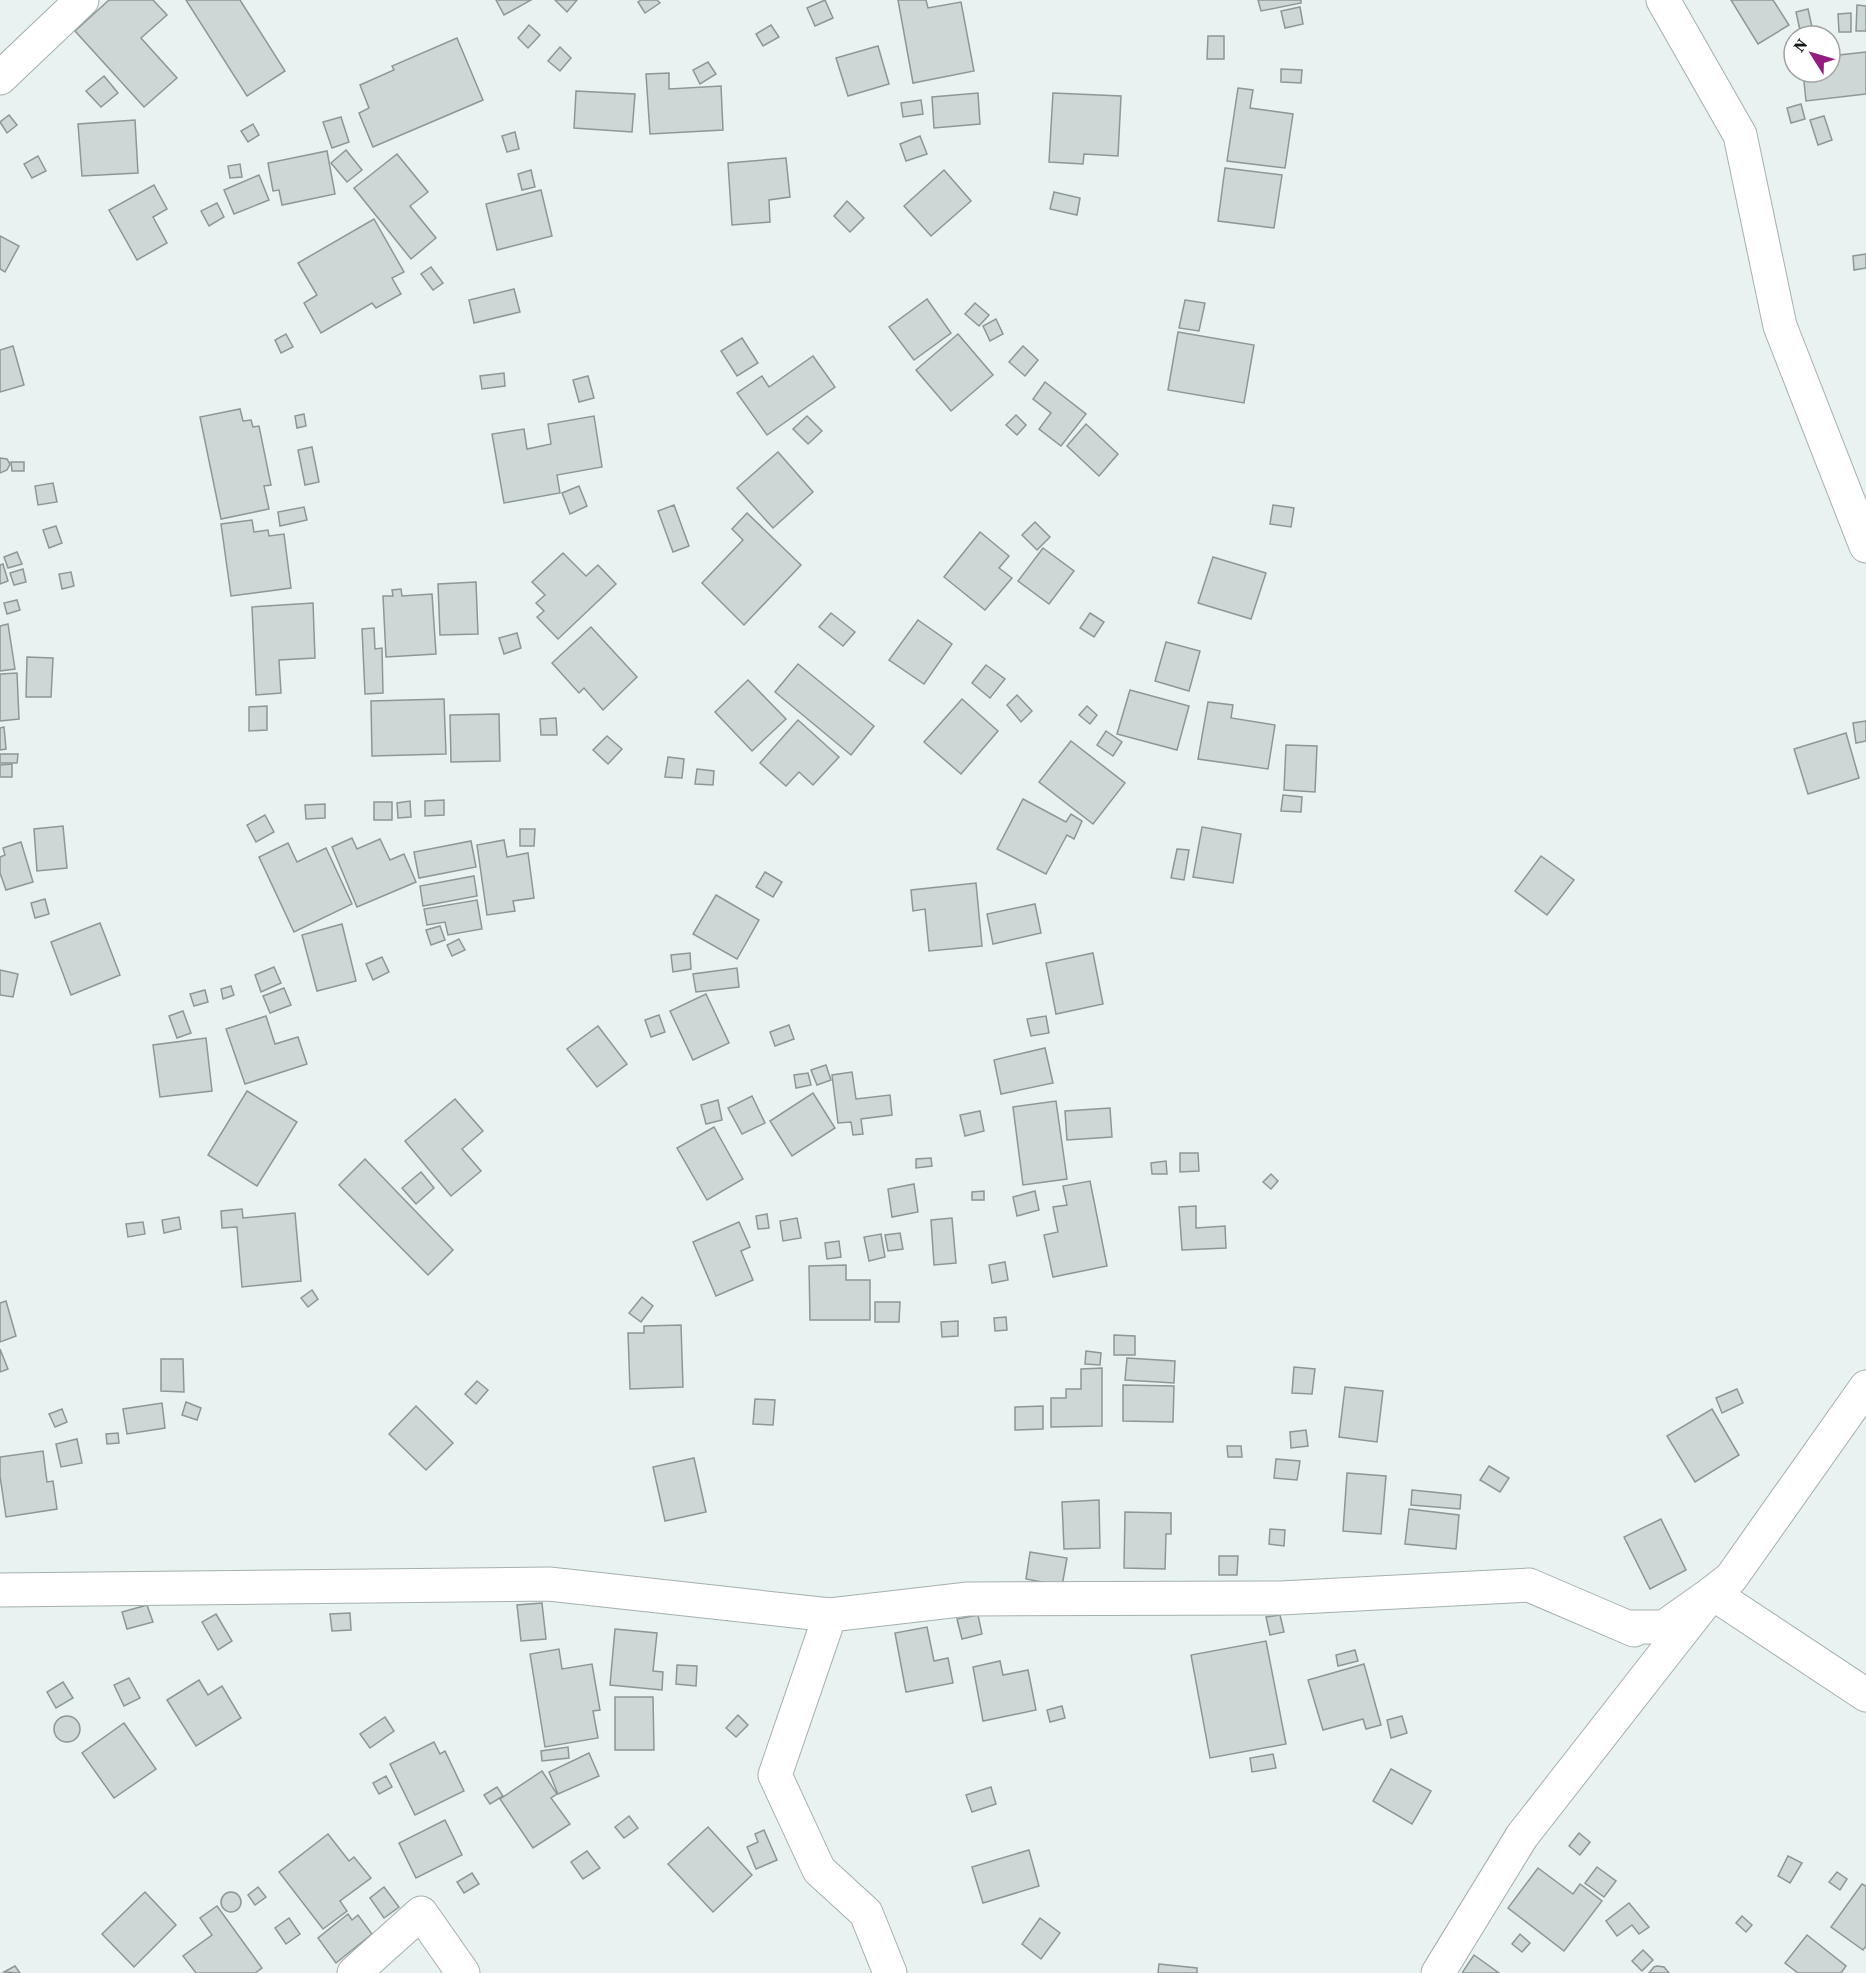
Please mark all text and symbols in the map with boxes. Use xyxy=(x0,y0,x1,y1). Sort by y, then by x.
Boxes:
north arrow xyxy=(1782,24,1842,84)
text: N xyxy=(1788,33,1813,56)

